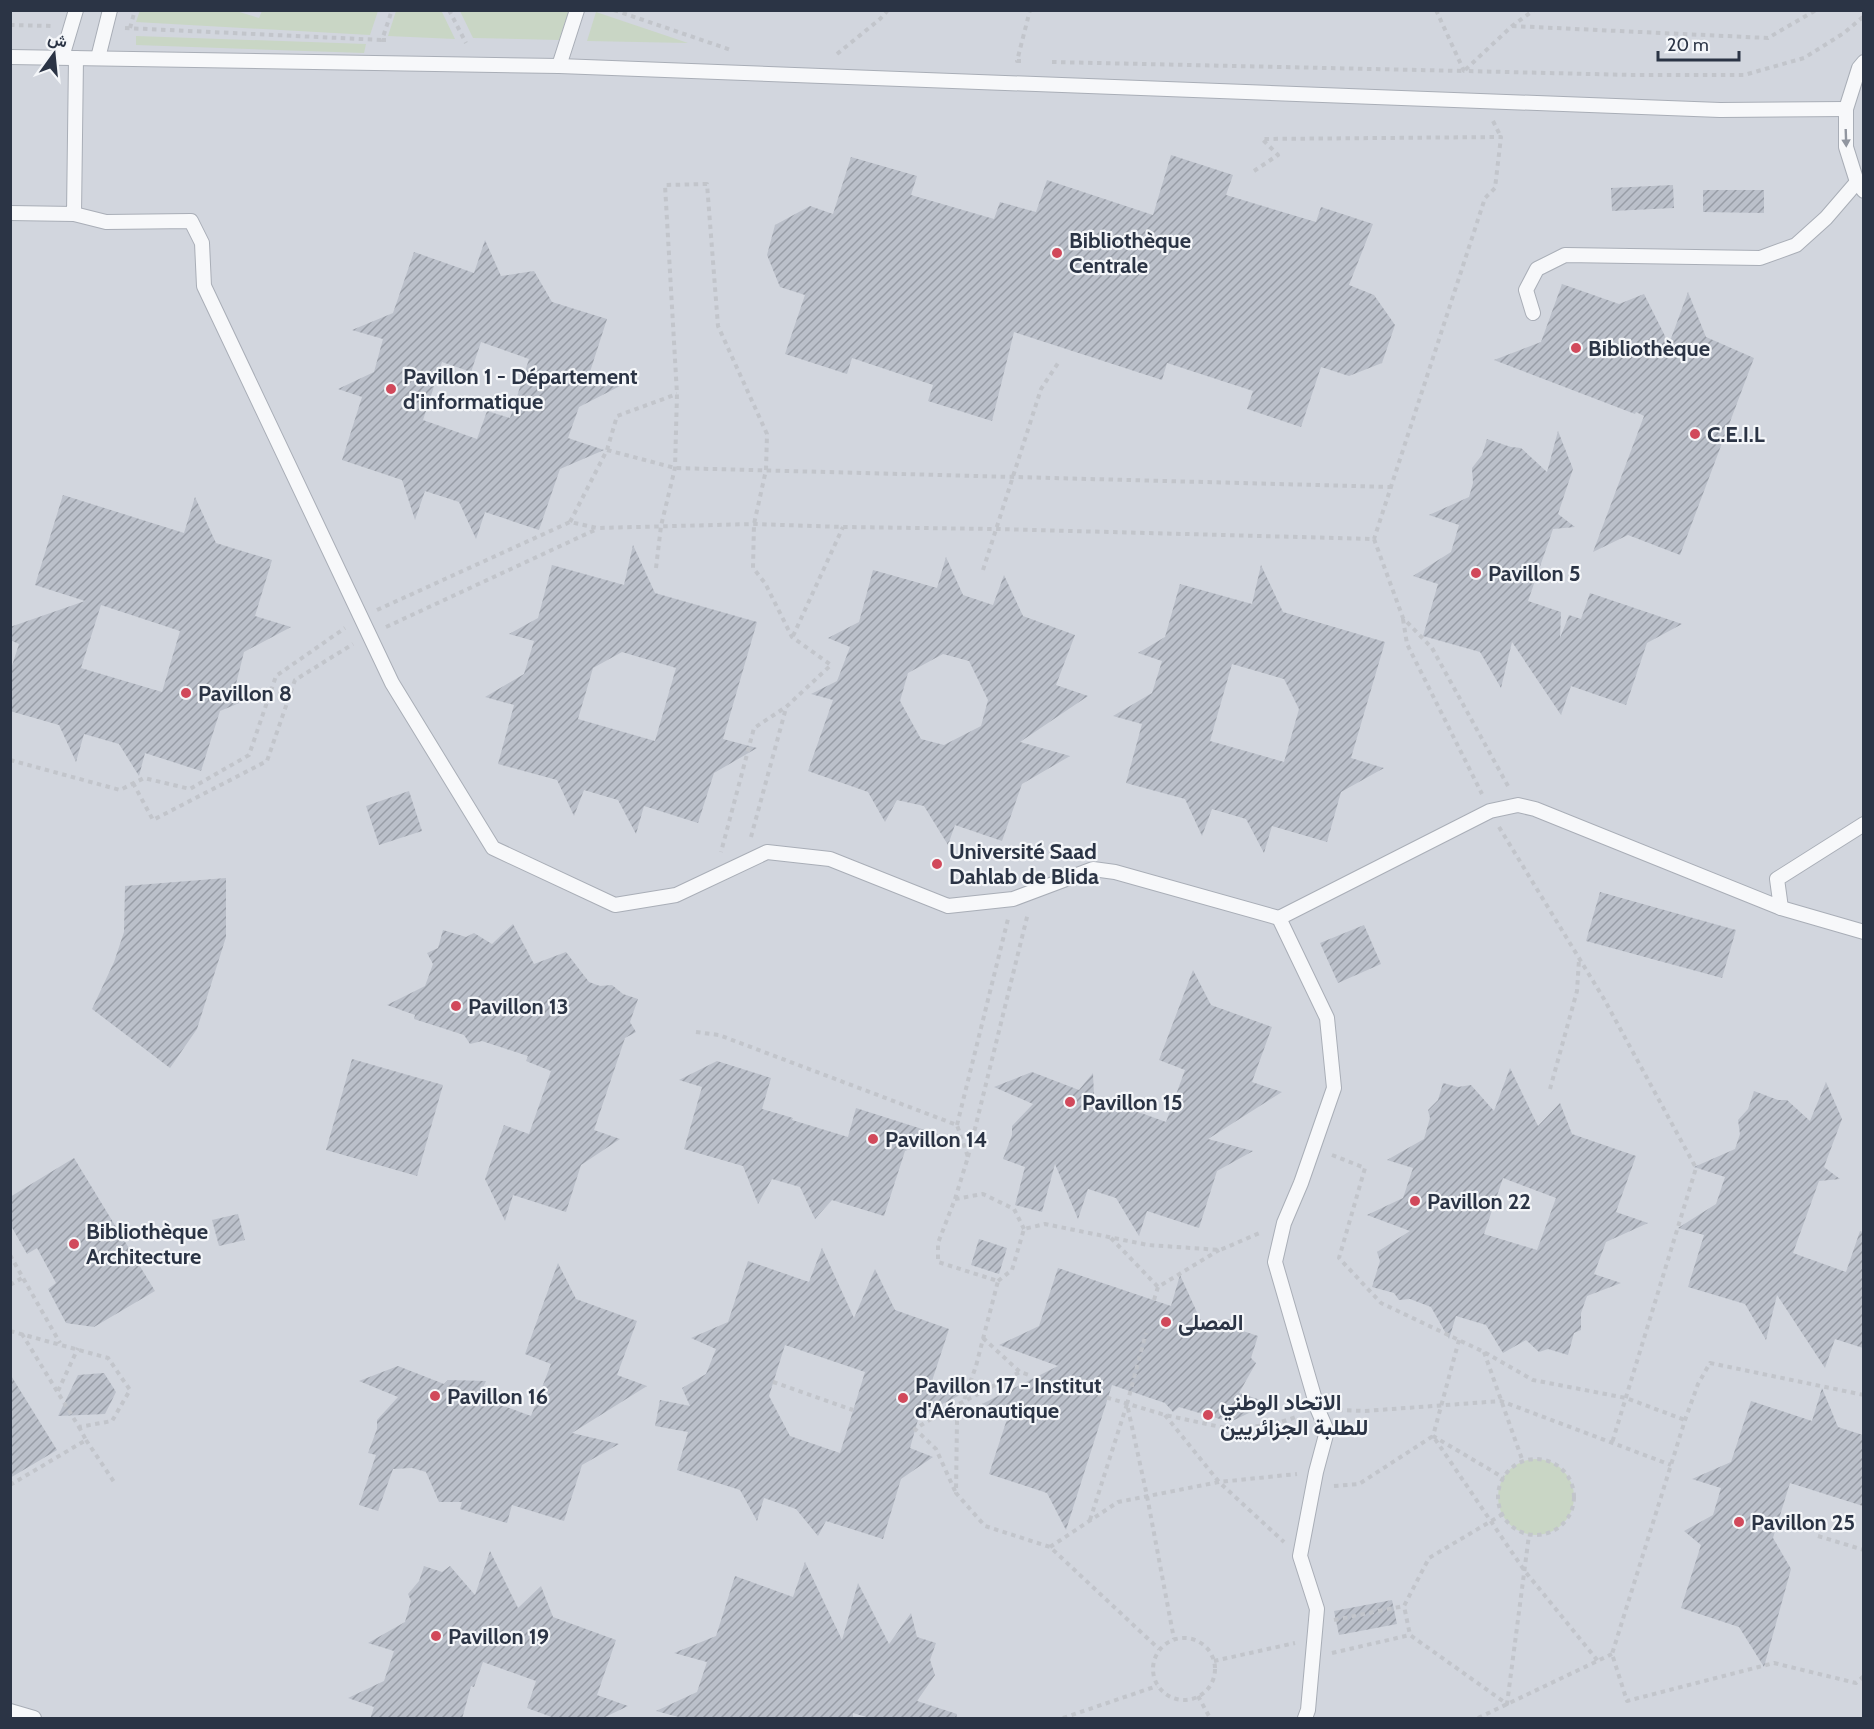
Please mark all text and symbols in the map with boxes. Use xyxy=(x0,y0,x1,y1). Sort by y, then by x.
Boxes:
north arrow xyxy=(24,24,84,84)
scale bar xyxy=(1658,24,1739,62)
text: ش xyxy=(46,28,70,52)
text: 20 m xyxy=(1667,34,1709,56)
one-way arrow xyxy=(1842,128,1851,147)
place label: Bibliothèque Centrale xyxy=(1069,227,1191,279)
marker: Bibliothèque Centrale xyxy=(1050,246,1064,260)
place label: Bibliothèque xyxy=(1588,335,1710,362)
marker: Bibliothèque xyxy=(1569,341,1583,355)
place label: Pavillon 1 - Département d'informatique xyxy=(403,363,638,415)
marker: Pavillon 1 - Département d'informatique xyxy=(384,382,398,396)
place label: C.E.I.L xyxy=(1707,421,1765,448)
marker: C.E.I.L xyxy=(1688,427,1702,441)
place label: Pavillon 5 xyxy=(1488,560,1581,587)
marker: Pavillon 5 xyxy=(1469,566,1483,580)
place label: Pavillon 8 xyxy=(198,680,292,707)
marker: Pavillon 8 xyxy=(179,686,193,700)
place label: Université Saad Dahlab de Blida xyxy=(949,838,1099,890)
marker: Université Saad Dahlab de Blida xyxy=(930,857,944,871)
place label: Pavillon 13 xyxy=(468,993,569,1020)
marker: Pavillon 13 xyxy=(449,999,463,1013)
place label: Pavillon 15 xyxy=(1082,1089,1183,1116)
marker: Pavillon 15 xyxy=(1063,1095,1077,1109)
place label: Pavillon 14 xyxy=(885,1126,987,1153)
marker: Pavillon 14 xyxy=(866,1132,880,1146)
place label: Pavillon 22 xyxy=(1427,1188,1531,1215)
marker: Pavillon 22 xyxy=(1408,1194,1422,1208)
place label: Bibliothèque Architecture xyxy=(86,1218,208,1270)
marker: Bibliothèque Architecture xyxy=(67,1237,81,1251)
place label: المصلى xyxy=(1178,1309,1243,1336)
marker: المصلى xyxy=(1159,1315,1173,1329)
place label: Pavillon 17 - Institut d'Aéronautique xyxy=(915,1372,1102,1424)
place label: Pavillon 16 xyxy=(447,1383,548,1410)
marker: Pavillon 16 xyxy=(428,1389,442,1403)
place label: الاتحاد الوطني للطلبة الجزائريين xyxy=(1220,1389,1368,1441)
marker: Pavillon 17 - Institut d'Aéronautique xyxy=(896,1391,910,1405)
marker: الاتحاد الوطني للطلبة الجزائريين xyxy=(1201,1408,1215,1422)
place label: Pavillon 25 xyxy=(1751,1509,1855,1536)
marker: Pavillon 25 xyxy=(1732,1515,1746,1529)
place label: Pavillon 19 xyxy=(448,1623,549,1650)
marker: Pavillon 19 xyxy=(429,1629,443,1643)

